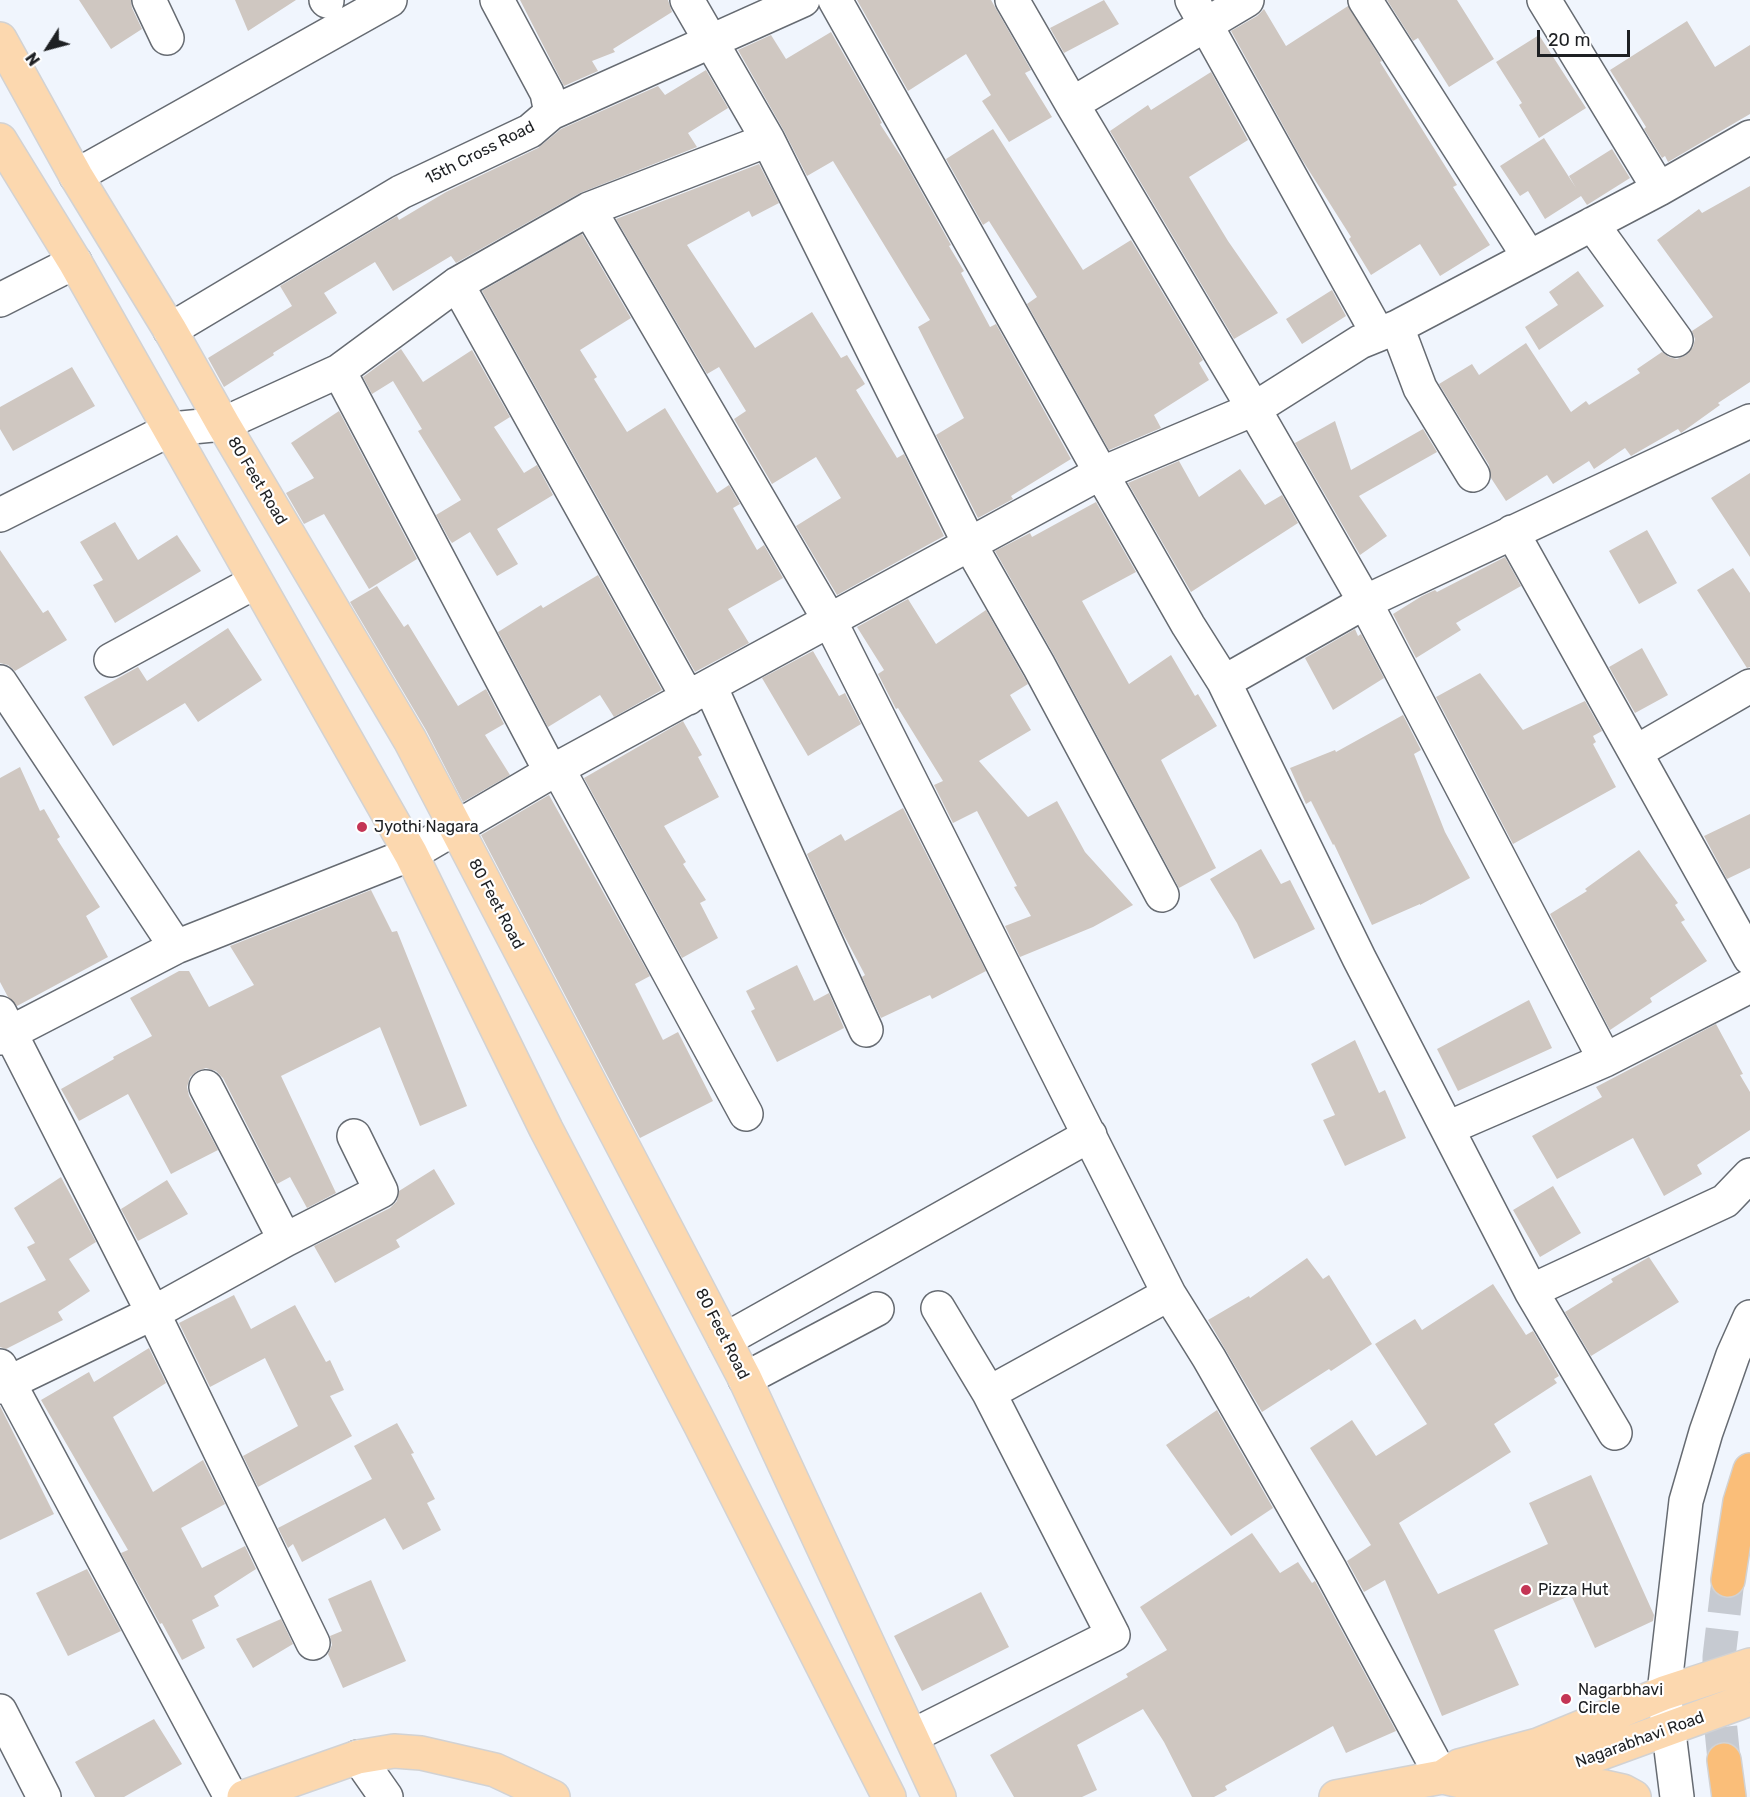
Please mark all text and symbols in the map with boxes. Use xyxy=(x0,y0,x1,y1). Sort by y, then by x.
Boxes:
north arrow xyxy=(18,18,78,78)
scale bar xyxy=(1540,18,1633,56)
text: 20 m xyxy=(1548,29,1590,51)
text: N xyxy=(22,49,44,69)
street label: 15th Cross Road xyxy=(422,117,538,189)
street label: 80 Feet Road xyxy=(223,433,291,529)
place label: Jyothi Nagara xyxy=(374,817,479,837)
marker: Jyothi Nagara xyxy=(355,820,369,834)
street label: 80 Feet Road xyxy=(464,856,528,952)
street label: 80 Feet Road xyxy=(691,1285,753,1383)
place label: Pizza Hut xyxy=(1538,1580,1608,1600)
marker: Pizza Hut xyxy=(1519,1583,1533,1597)
place label: Nagarbhavi Circle xyxy=(1578,1680,1663,1718)
marker: Nagarbhavi Circle xyxy=(1559,1692,1573,1706)
street label: Nagarabhavi Road xyxy=(1573,1708,1707,1772)

